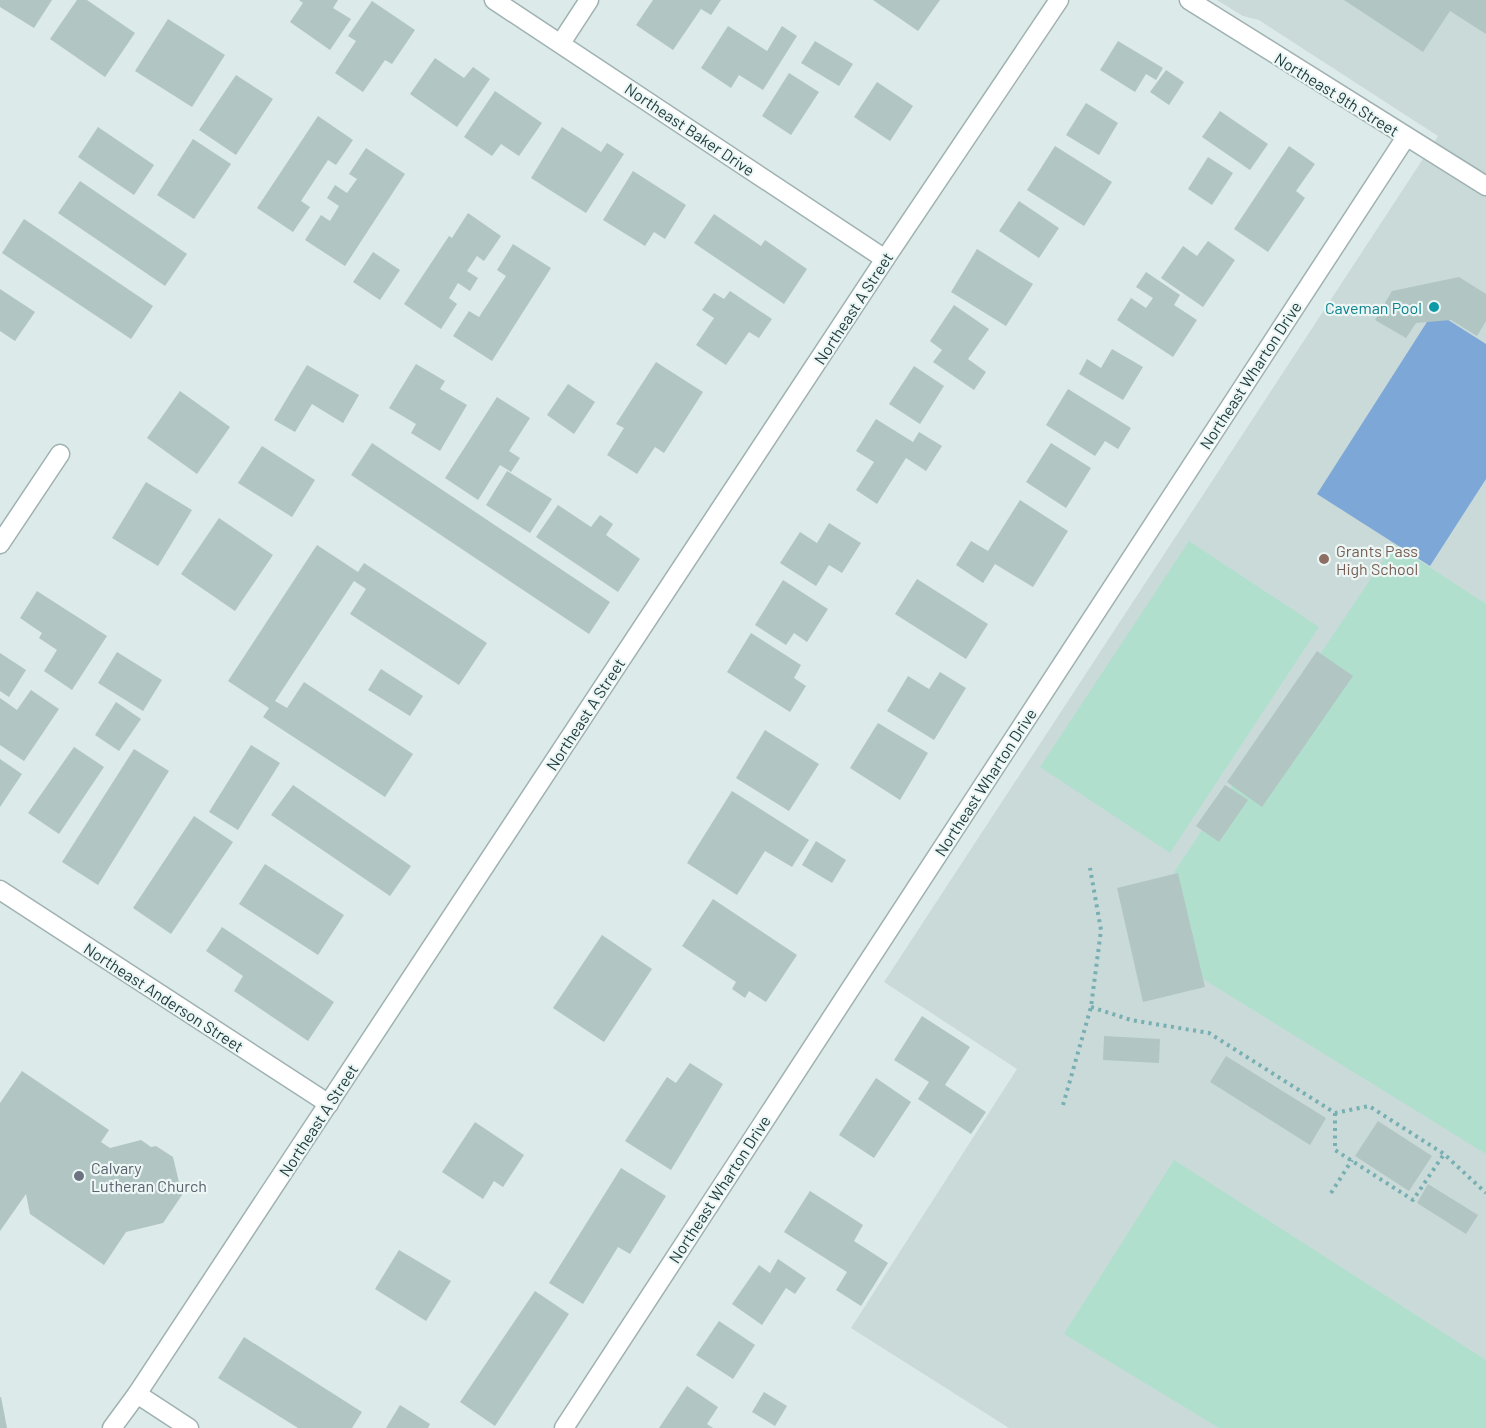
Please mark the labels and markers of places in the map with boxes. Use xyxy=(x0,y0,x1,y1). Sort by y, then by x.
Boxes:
place label: Caveman Pool xyxy=(1325,298,1422,317)
marker: Caveman Pool xyxy=(1427,300,1441,314)
place label: Grants Pass High School xyxy=(1336,541,1418,578)
marker: Grants Pass High School xyxy=(1317,552,1331,566)
place label: Calvary Lutheran Church xyxy=(91,1158,207,1195)
marker: Calvary Lutheran Church xyxy=(72,1169,86,1183)

